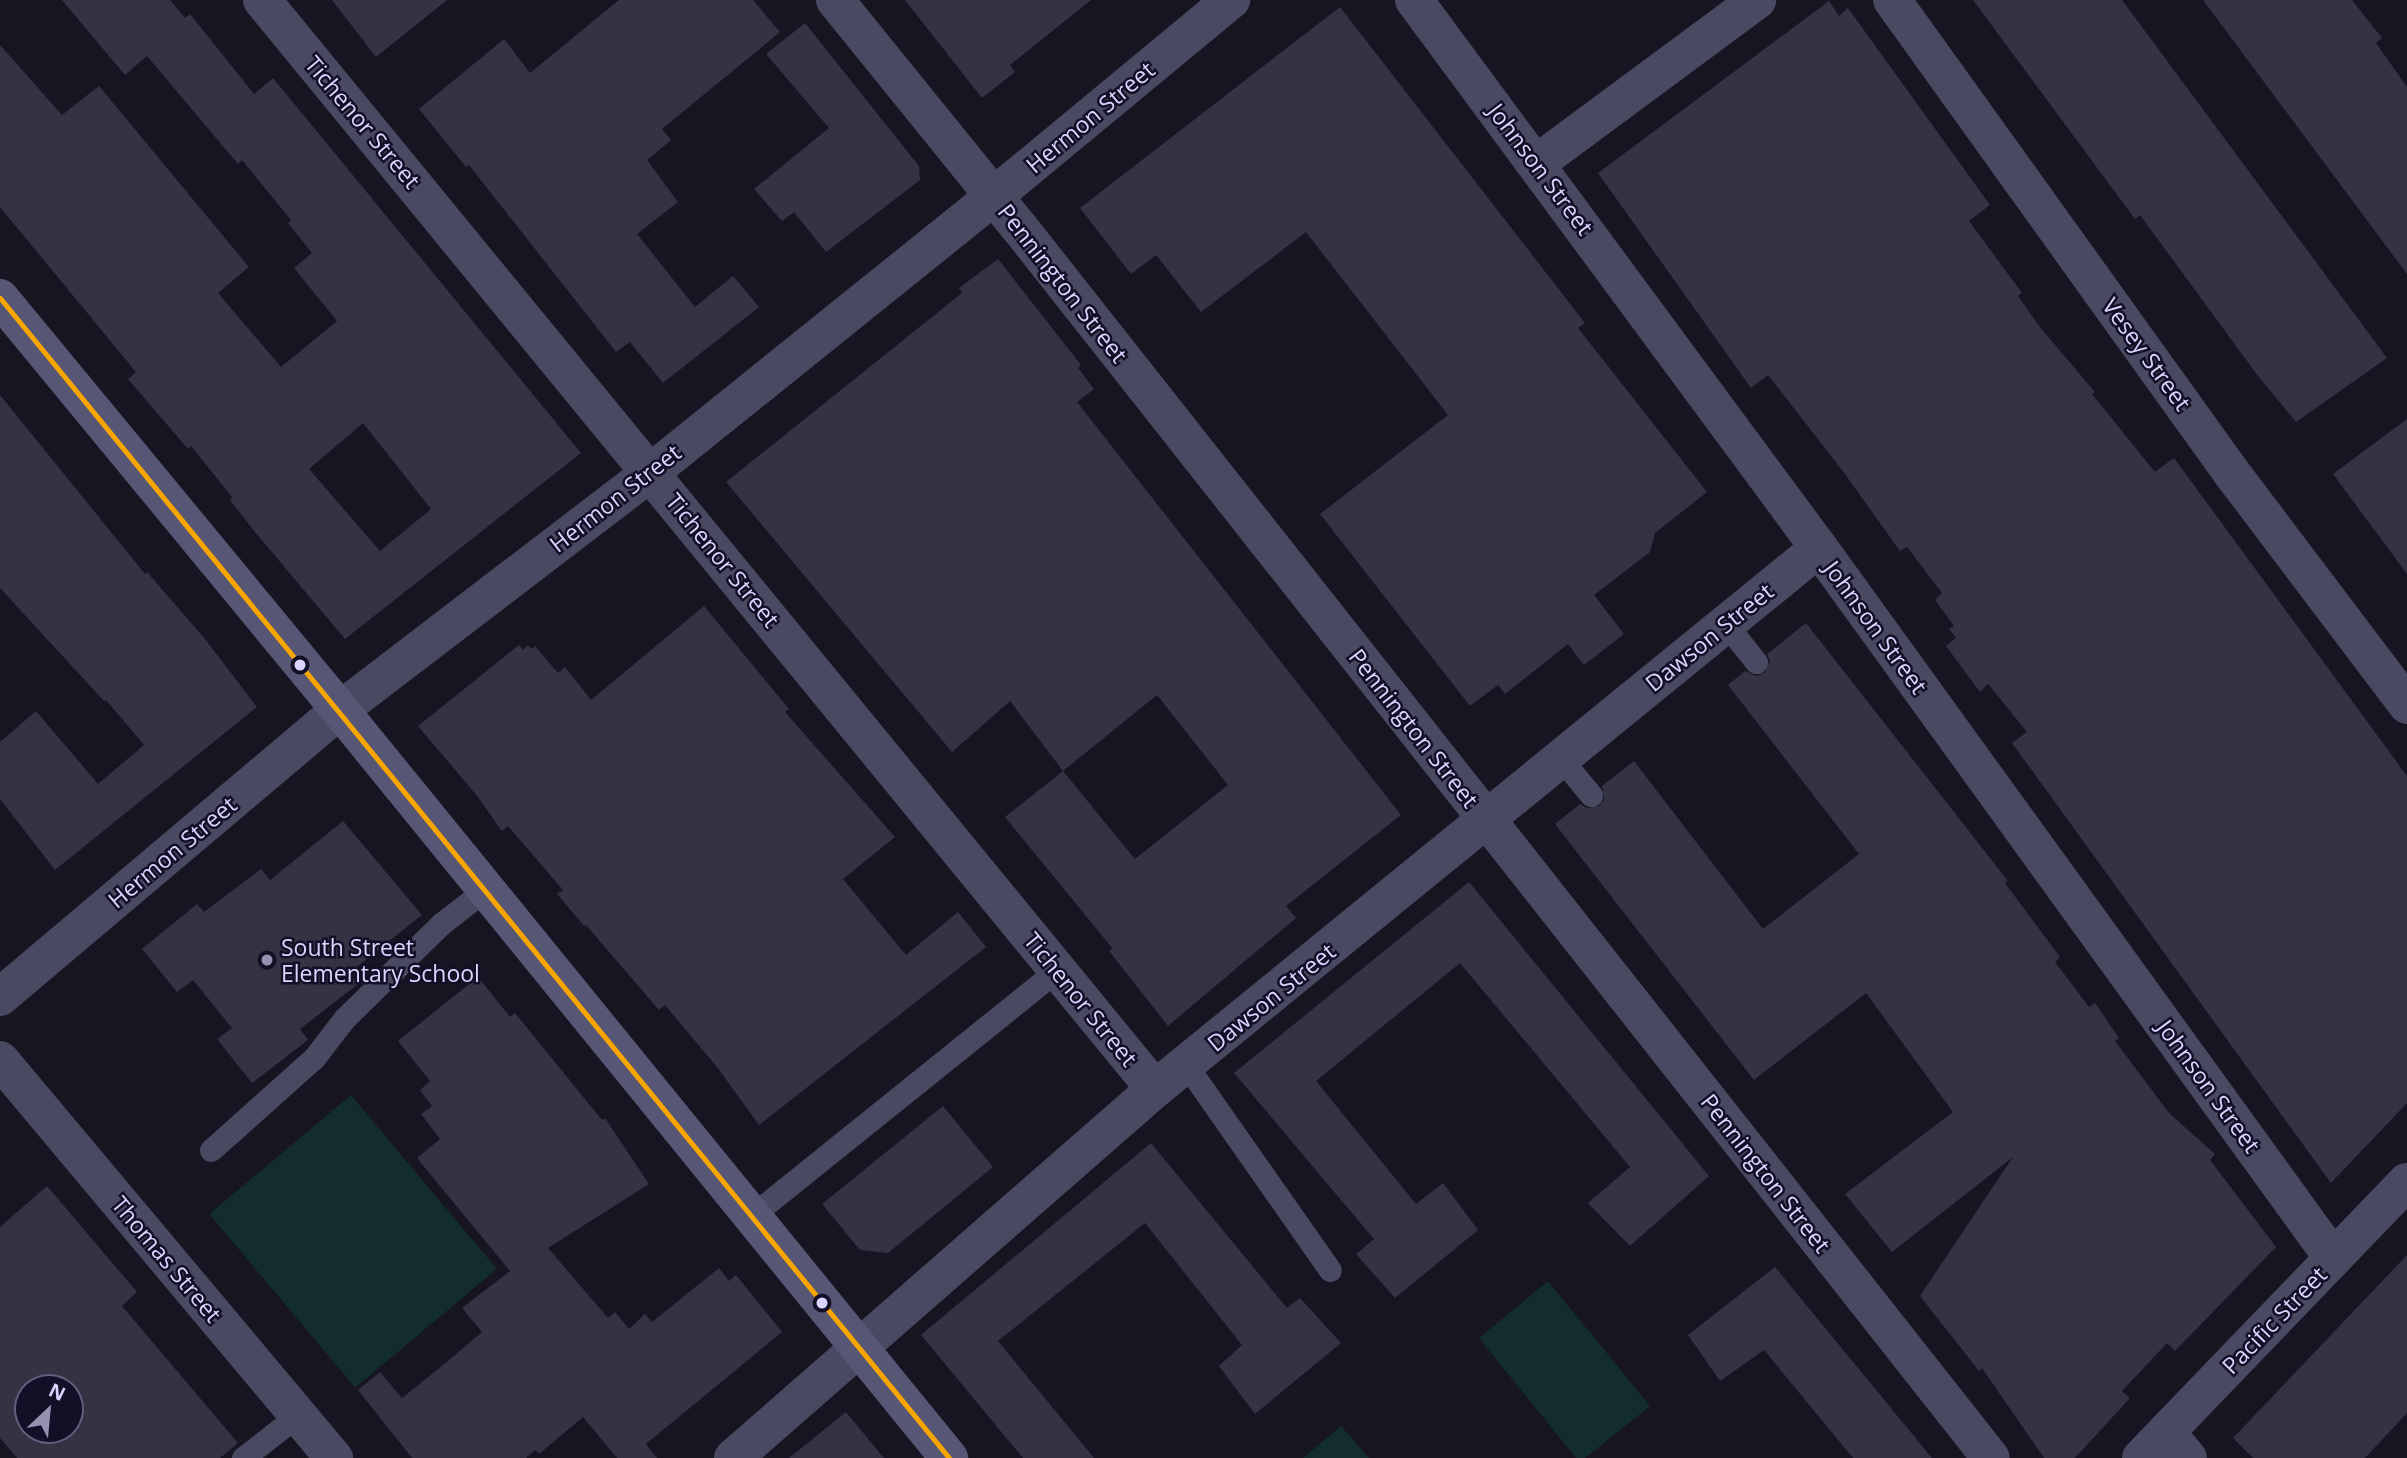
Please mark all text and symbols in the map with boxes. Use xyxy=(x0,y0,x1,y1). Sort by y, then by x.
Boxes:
street label: Tichenor Street xyxy=(300,50,426,194)
street label: Hermon Street xyxy=(1020,55,1160,179)
street label: Johnson Street xyxy=(1483,98,1599,240)
street label: Pennington Street xyxy=(992,198,1134,368)
street label: Vesey Street xyxy=(2097,292,2197,416)
street label: Hermon Street xyxy=(544,438,686,558)
street label: Tichenor Street xyxy=(661,488,785,632)
street label: Johnson Street xyxy=(1819,555,1933,699)
street label: Dawson Street xyxy=(1640,577,1778,697)
street label: Pennington Street xyxy=(1343,643,1485,813)
unlabelled marker xyxy=(293,658,307,672)
street label: Hermon Street xyxy=(102,790,242,914)
street label: Tichenor Street xyxy=(1019,927,1143,1071)
place label: South Street Elementary School xyxy=(281,933,480,987)
street label: Dawson Street xyxy=(1202,937,1340,1057)
marker: South Street Elementary School xyxy=(259,952,275,968)
street label: Johnson Street xyxy=(2152,1014,2266,1158)
street label: Pennington Street xyxy=(1695,1088,1837,1258)
street label: Thomas Street xyxy=(106,1190,228,1328)
street label: Pacific Street xyxy=(2216,1261,2332,1379)
unlabelled marker xyxy=(815,1296,829,1310)
north arrow xyxy=(14,1374,84,1444)
text: N xyxy=(45,1377,70,1407)

